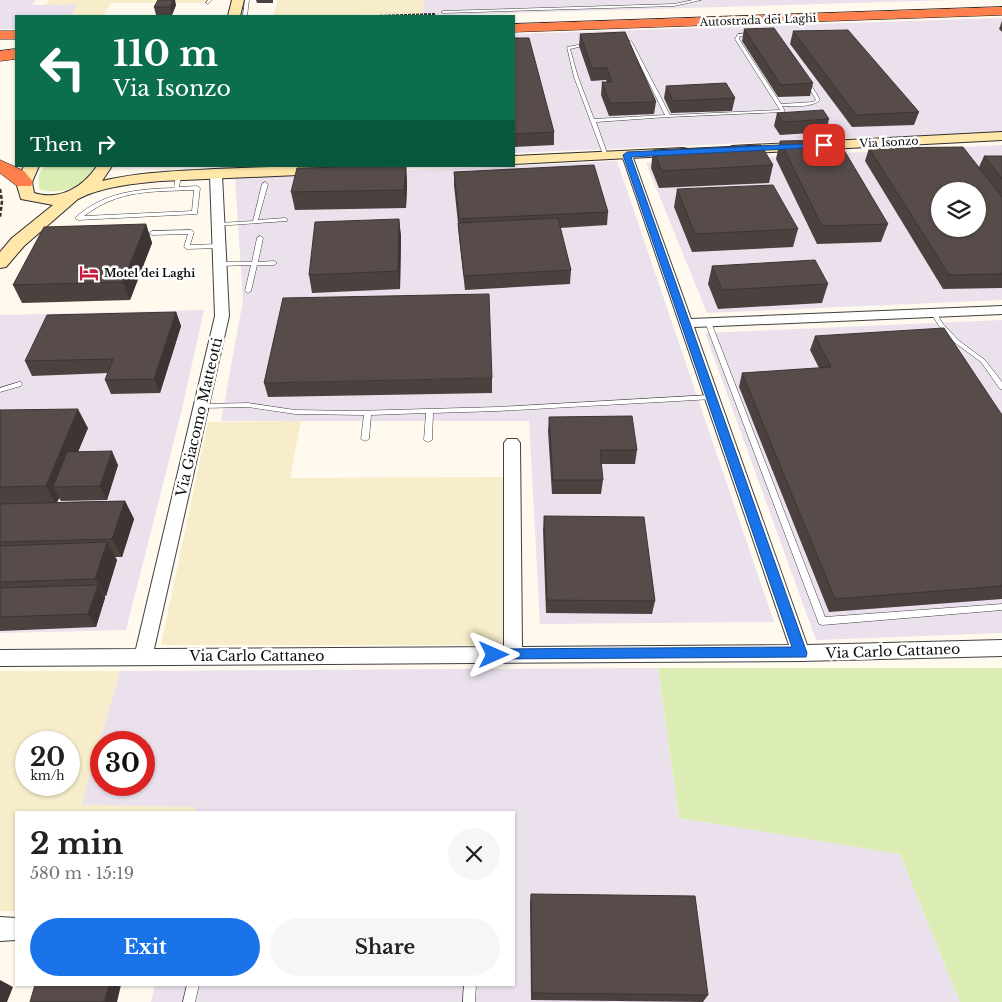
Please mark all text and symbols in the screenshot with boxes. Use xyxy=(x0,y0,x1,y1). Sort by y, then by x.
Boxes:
street label: Autostrada dei Laghi xyxy=(698,11,817,29)
text: 110 m xyxy=(113,32,218,75)
icon: left xyxy=(30,35,95,100)
text: Via Isonzo xyxy=(113,75,231,102)
pin xyxy=(803,124,845,166)
icon: right xyxy=(92,130,120,158)
icon: arrive xyxy=(810,131,838,159)
text: Then xyxy=(30,133,82,156)
street label: Via Isonzo xyxy=(858,133,919,151)
map controls xyxy=(931,182,986,237)
button: layers xyxy=(931,182,986,237)
hotel icon: Motel dei Laghi xyxy=(78,262,100,284)
place label: Motel dei Laghi xyxy=(104,266,195,280)
street label: Via Giacomo Matteotti xyxy=(172,335,226,499)
position arrow xyxy=(467,628,519,680)
street label: Via Carlo Cattaneo xyxy=(824,640,961,662)
street label: Via Carlo Cattaneo xyxy=(189,647,324,665)
speed limit sign: 30 xyxy=(90,731,155,796)
text: 20 xyxy=(30,742,65,773)
text: km/h xyxy=(30,768,65,783)
text: 2 min xyxy=(30,825,123,862)
button: close xyxy=(448,828,500,880)
text: 580 m · 15:19 xyxy=(30,863,134,883)
button: Exit xyxy=(30,918,260,976)
button: Share xyxy=(270,918,500,976)

